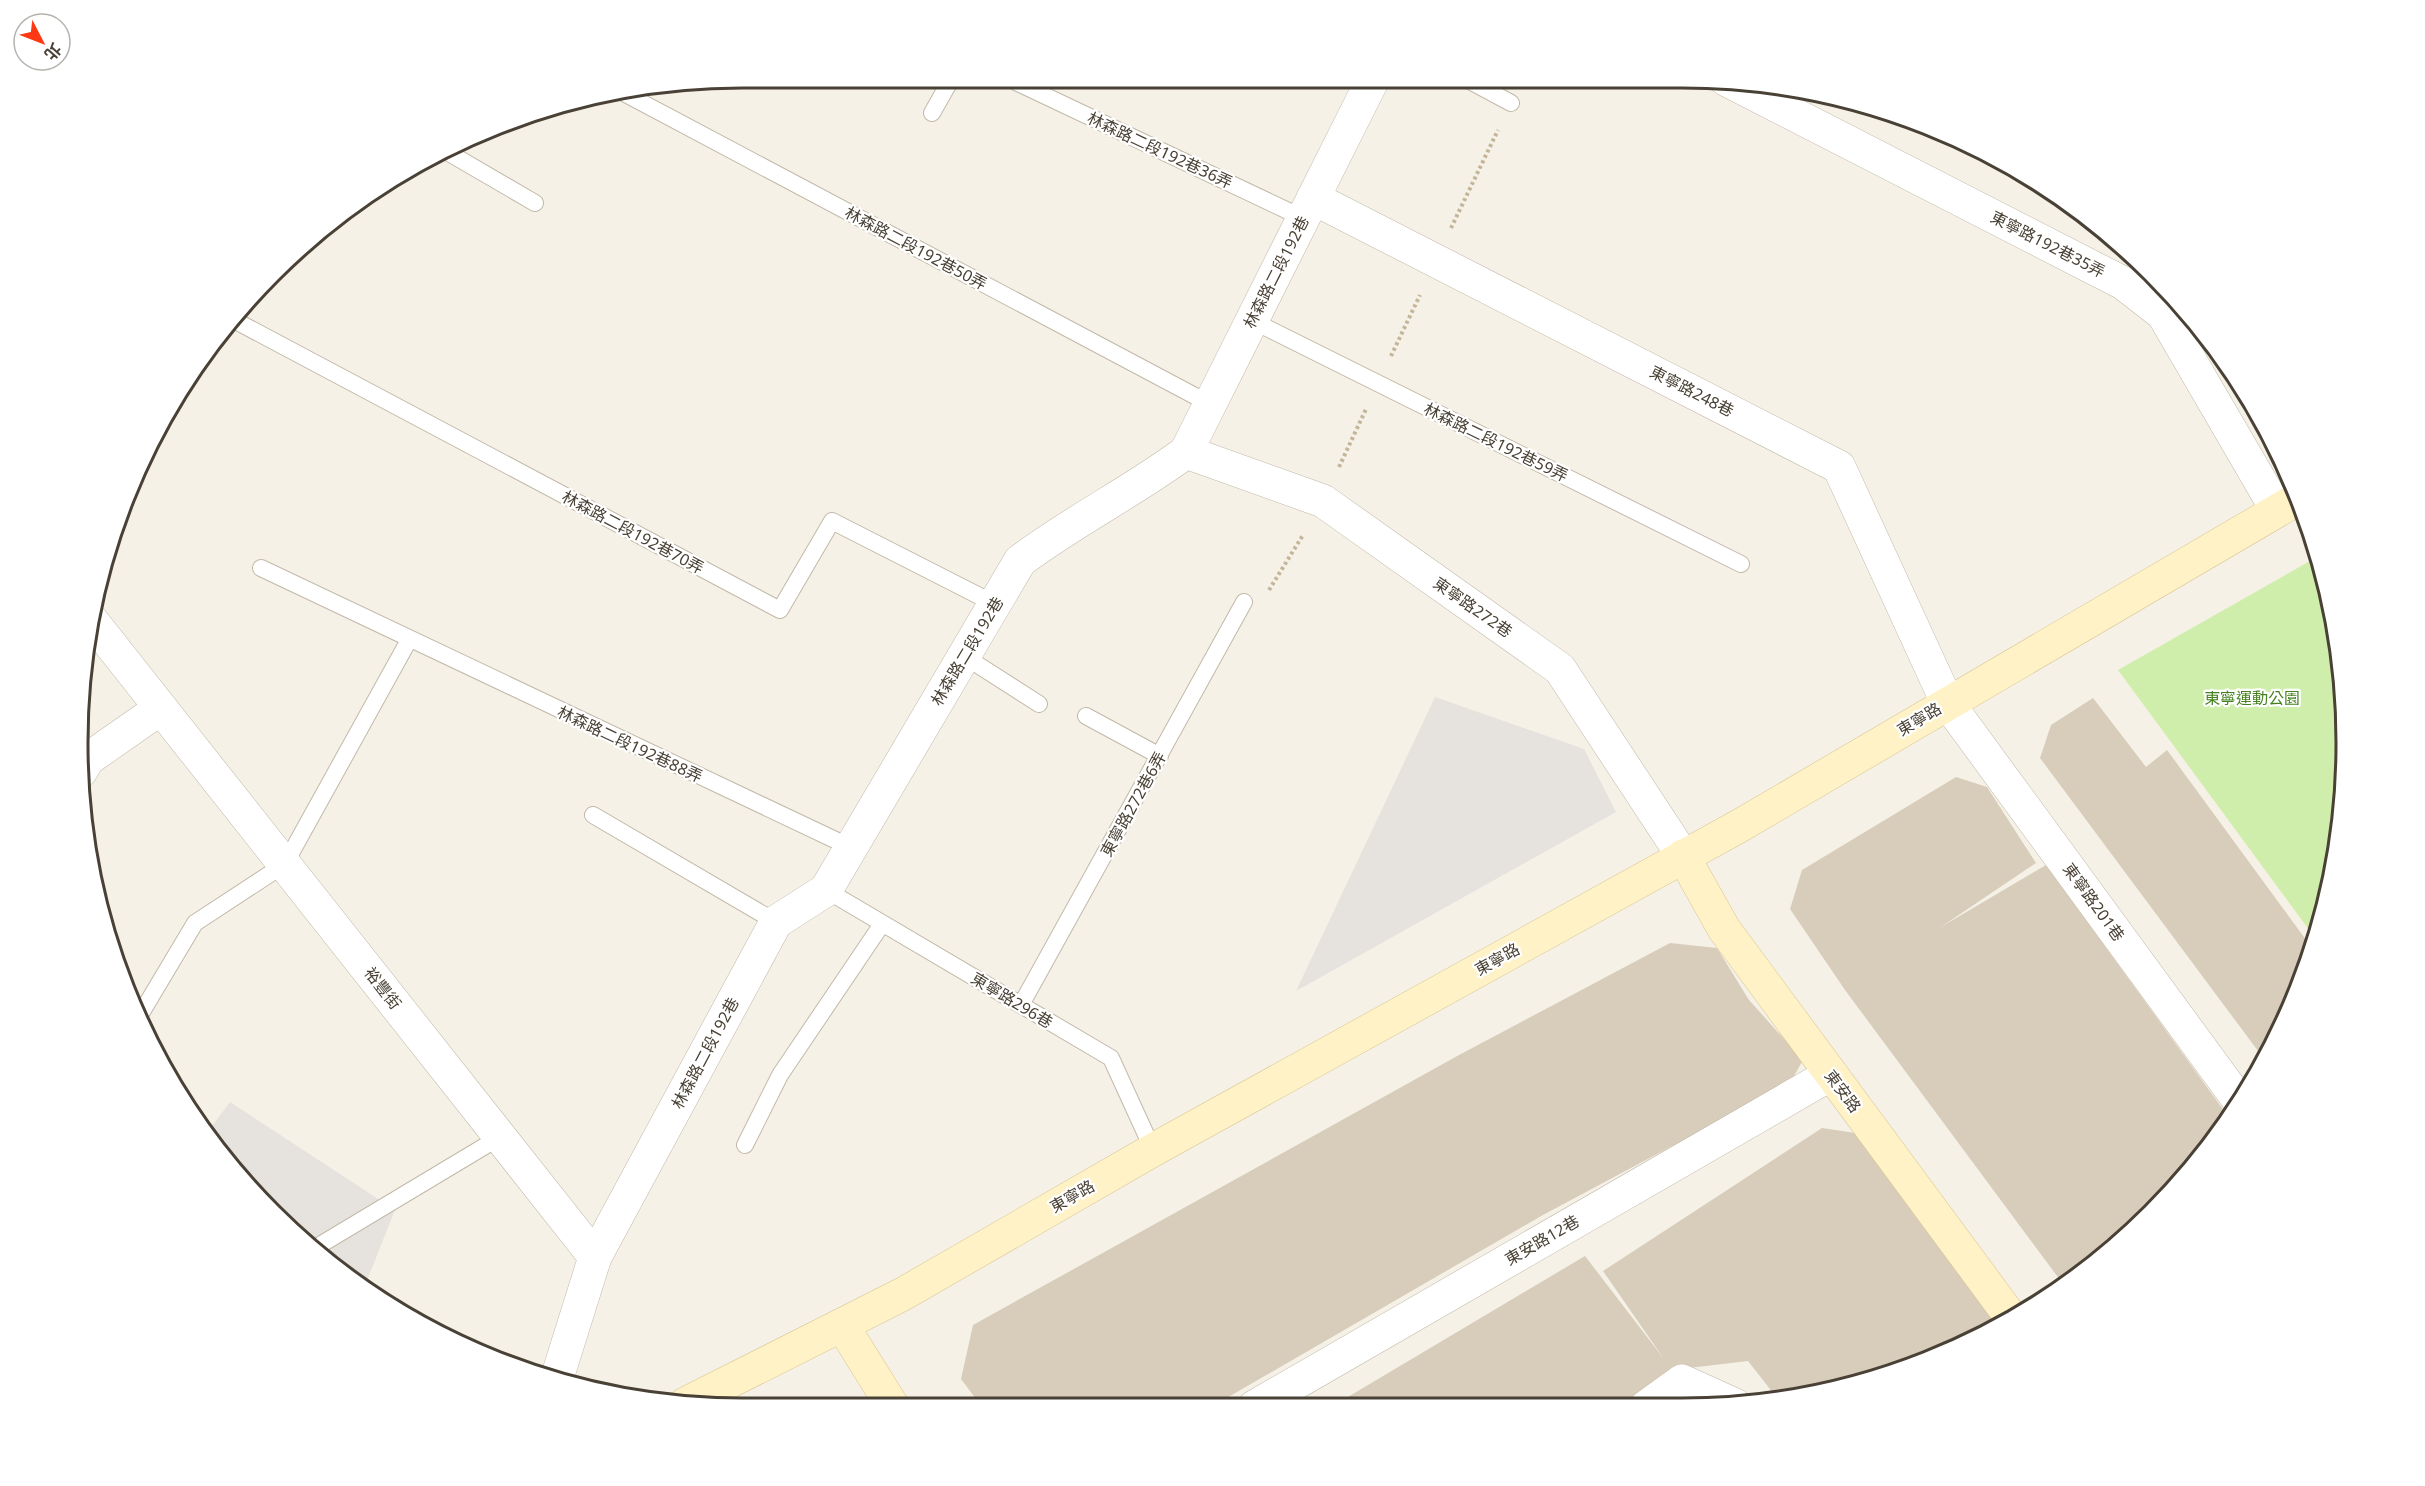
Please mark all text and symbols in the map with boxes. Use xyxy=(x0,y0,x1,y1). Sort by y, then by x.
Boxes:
north arrow xyxy=(12,12,72,72)
text: 北 xyxy=(40,39,67,65)
street label: 林森路二段192巷36弄 xyxy=(1084,107,1236,193)
street label: 林森路二段192巷50弄 xyxy=(841,201,991,295)
street label: 東寧路192巷35弄 xyxy=(1987,206,2109,282)
street label: 林森路二段192巷 xyxy=(1238,212,1314,332)
street label: 東寧路248巷 xyxy=(1646,360,1738,422)
street label: 林森路二段192巷59弄 xyxy=(1420,398,1572,486)
street label: 林森路二段192巷70弄 xyxy=(558,485,708,579)
street label: 東寧路272巷 xyxy=(1429,572,1517,642)
street label: 林森路二段192巷 xyxy=(926,592,1008,710)
park label: 東寧運動公園 xyxy=(2204,687,2300,709)
street label: 東寧路 xyxy=(1893,697,1945,741)
street label: 林森路二段192巷88弄 xyxy=(554,701,706,787)
street label: 東寧路272巷6弄 xyxy=(1095,748,1171,860)
street label: 東寧路201巷 xyxy=(2058,859,2130,945)
street label: 東寧路 xyxy=(1471,938,1523,980)
street label: 裕豐街 xyxy=(360,962,406,1014)
street label: 東寧路296巷 xyxy=(967,967,1057,1033)
street label: 林森路二段192巷 xyxy=(666,993,744,1113)
street label: 東安路 xyxy=(1820,1065,1866,1117)
street label: 東寧路 xyxy=(1046,1174,1098,1218)
street label: 東安路12巷 xyxy=(1501,1210,1583,1270)

